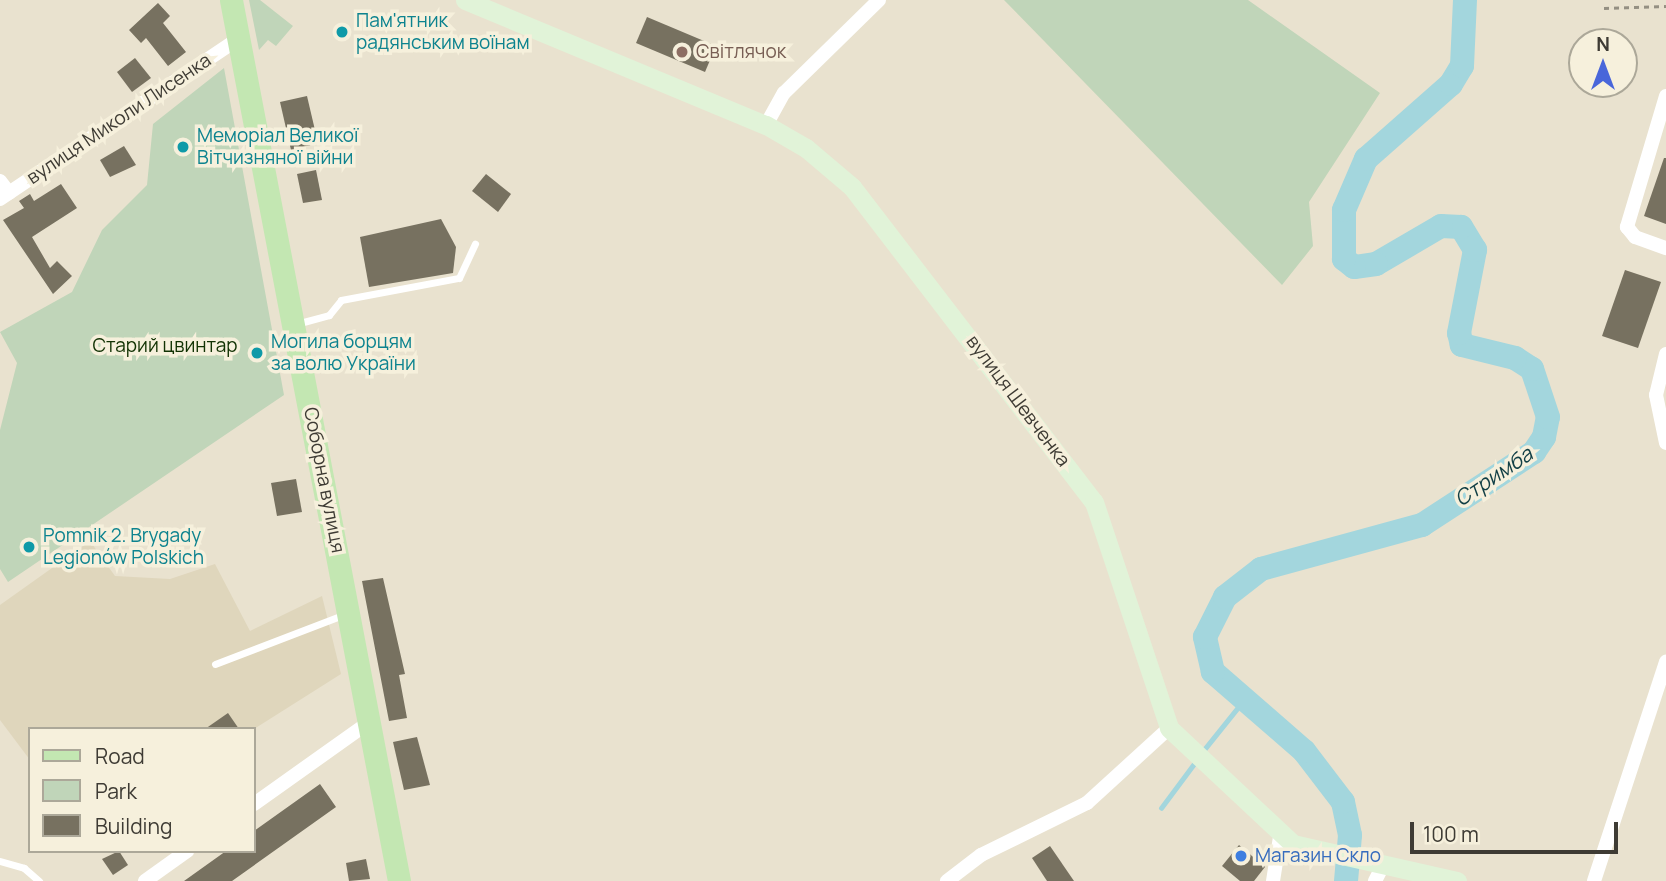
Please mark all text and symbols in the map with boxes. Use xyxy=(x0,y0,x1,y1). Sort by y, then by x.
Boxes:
place label: Пам'ятник радянським воїнам xyxy=(356,10,530,54)
marker: Пам'ятник радянським воїнам xyxy=(334,24,350,40)
north arrow xyxy=(1568,28,1638,98)
text: N xyxy=(1596,31,1610,57)
place label: Світлячок xyxy=(696,41,786,63)
marker: Світлячок xyxy=(674,44,690,60)
street label: вулиця Миколи Лисенка xyxy=(23,49,215,189)
place label: Меморіал Великої Вітчизняної війни xyxy=(197,125,359,169)
marker: Меморіал Великої Вітчизняної війни xyxy=(175,139,191,155)
place label: Могила борцям за волю України xyxy=(271,331,416,375)
street label: вулиця Шевченка xyxy=(961,331,1075,471)
park label: Старий цвинтар xyxy=(92,335,238,357)
marker: Могила борцям за волю України xyxy=(249,345,265,361)
street label: Соборна вулиця xyxy=(299,405,349,555)
water label: Стримба xyxy=(1449,441,1537,511)
place label: Pomnik 2. Brygady Legionów Polskich xyxy=(43,525,204,569)
marker: Pomnik 2. Brygady Legionów Polskich xyxy=(21,539,37,555)
legend xyxy=(28,727,256,853)
text: Road xyxy=(95,742,145,770)
text: Park xyxy=(95,777,137,805)
scale bar xyxy=(1414,808,1622,852)
text: Building xyxy=(95,812,172,840)
text: 100 m xyxy=(1423,820,1479,848)
place label: Магазин Скло xyxy=(1255,845,1381,867)
marker: Магазин Скло xyxy=(1233,848,1249,864)

